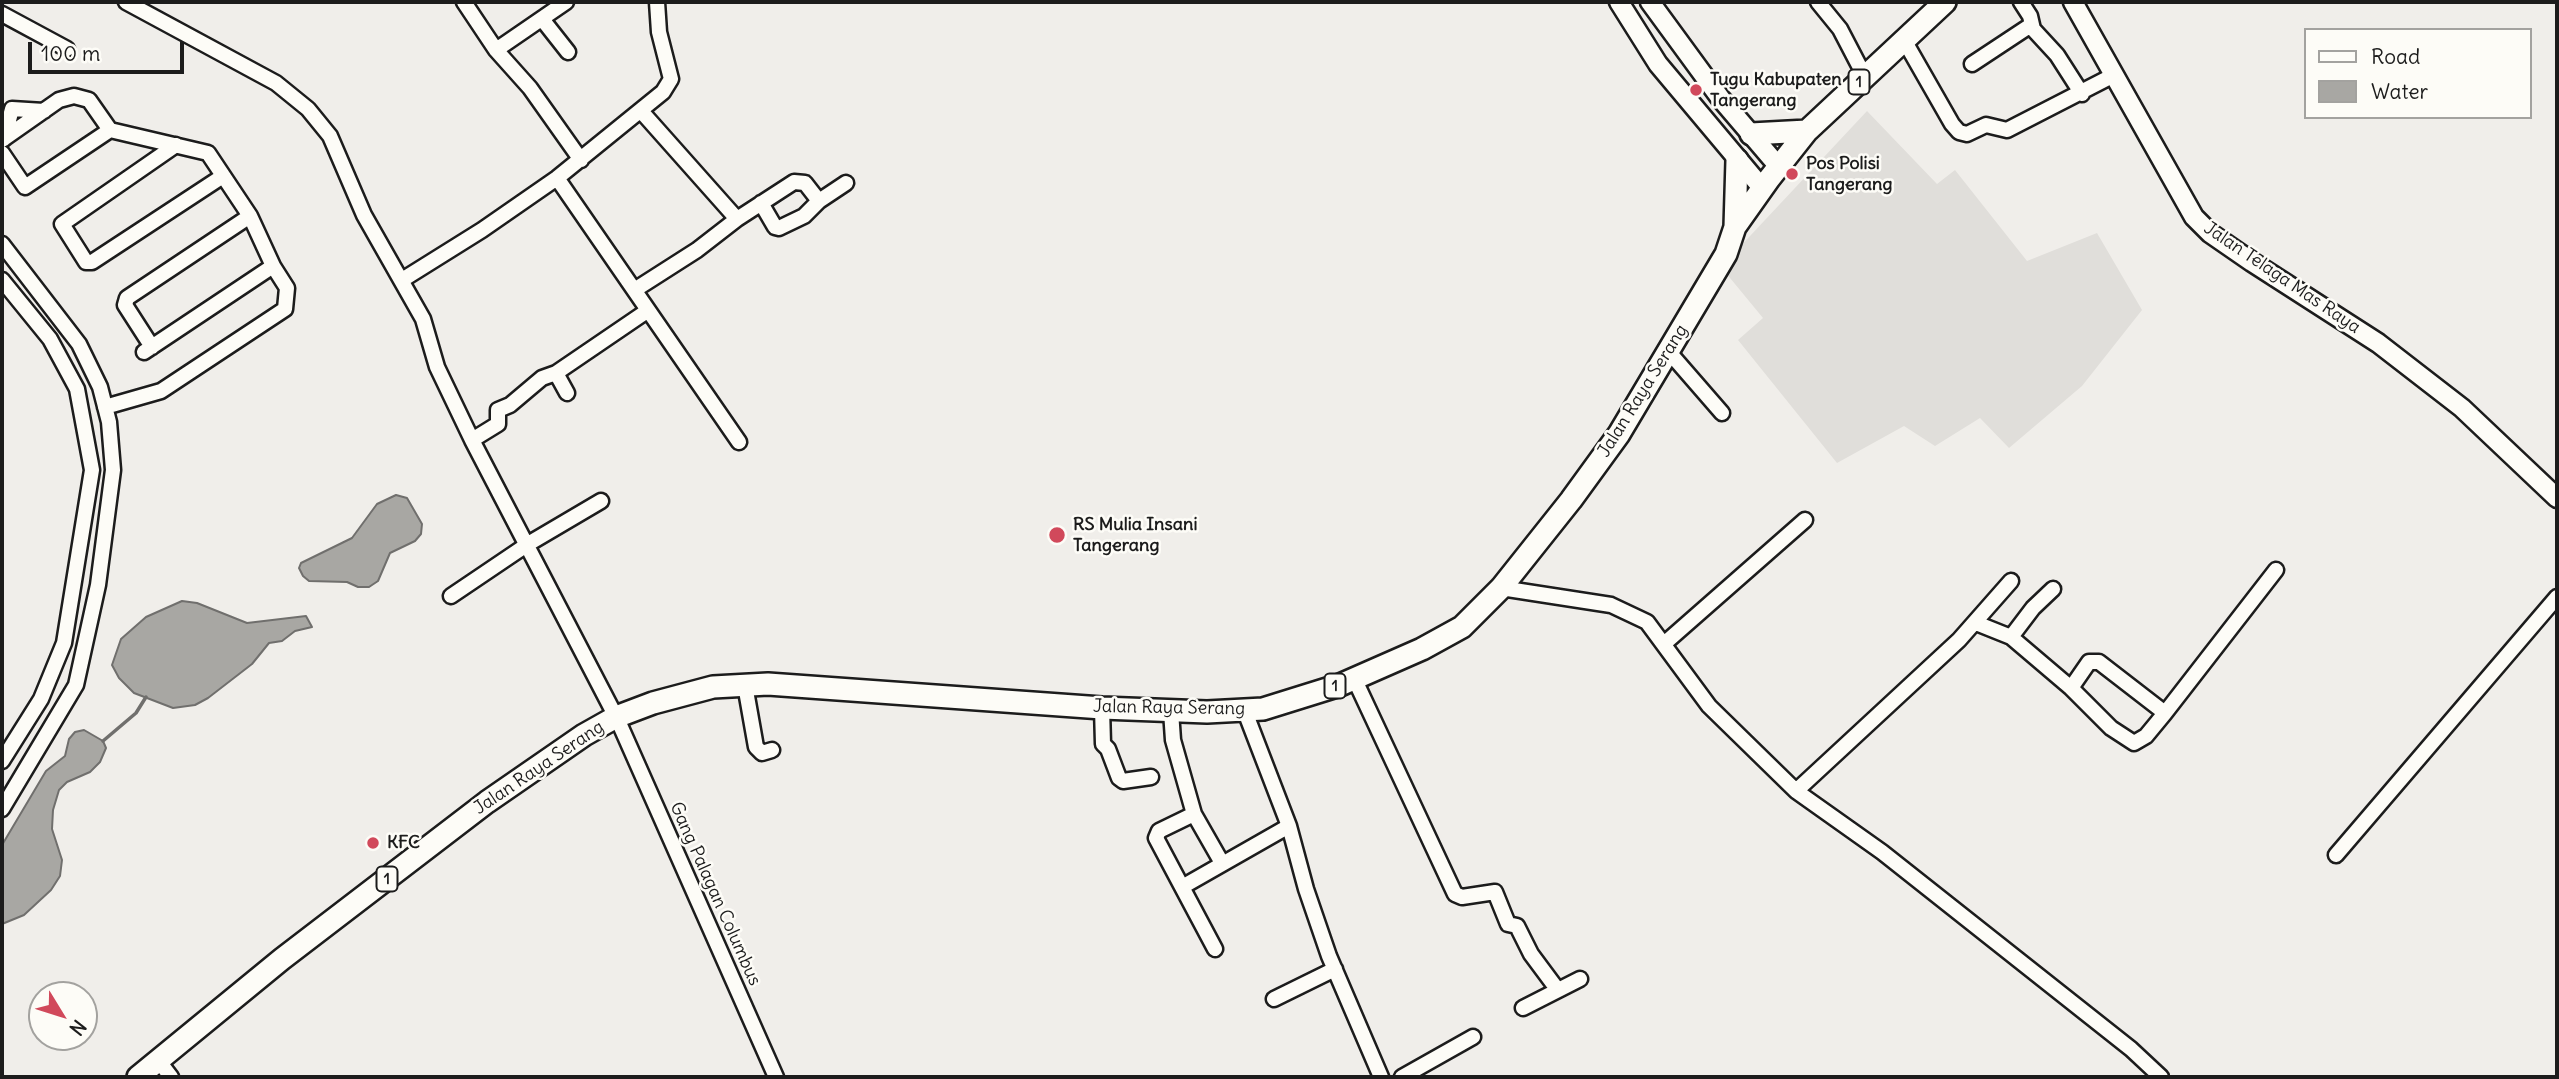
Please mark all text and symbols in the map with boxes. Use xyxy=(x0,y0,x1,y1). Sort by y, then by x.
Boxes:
scale bar xyxy=(32,28,187,72)
legend xyxy=(2304,28,2531,119)
text: 100 m xyxy=(41,40,100,67)
text: Road xyxy=(2371,43,2420,70)
place label: Tugu Kabupaten Tangerang xyxy=(1710,69,1842,112)
road number: 1 xyxy=(1848,69,1870,94)
text: Water xyxy=(2371,78,2428,105)
marker: Tugu Kabupaten Tangerang xyxy=(1688,82,1704,98)
place label: Pos Polisi Tangerang xyxy=(1806,153,1893,196)
marker: Pos Polisi Tangerang xyxy=(1784,166,1800,182)
street label: Jalan Telaga Mas Raya xyxy=(2200,217,2364,339)
street label: Jalan Raya Serang xyxy=(1593,321,1693,461)
place label: RS Mulia Insani Tangerang xyxy=(1073,514,1197,556)
marker: RS Mulia Insani Tangerang xyxy=(1047,525,1067,545)
road number: 1 xyxy=(1324,674,1346,698)
street label: Jalan Raya Serang xyxy=(1093,696,1245,720)
street label: Jalan Raya Serang xyxy=(470,716,608,820)
street label: Gang Palagan Columbus xyxy=(665,799,765,989)
place label: KFC xyxy=(387,832,420,854)
marker: KFC xyxy=(365,835,381,851)
road number: 1 xyxy=(376,866,398,892)
north arrow xyxy=(28,981,98,1051)
text: N xyxy=(64,1015,91,1040)

